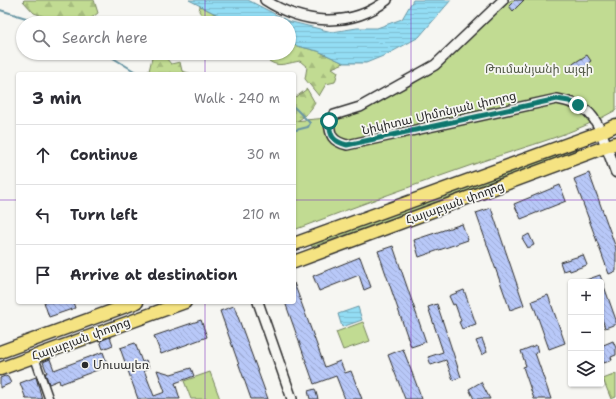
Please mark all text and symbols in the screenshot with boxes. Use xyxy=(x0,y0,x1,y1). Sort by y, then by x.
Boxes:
search box xyxy=(16,16,296,60)
icon: search xyxy=(30,27,52,49)
text: Search here xyxy=(62,28,148,48)
park label: Թումանյանի այգի xyxy=(485,61,593,77)
text: 3 min xyxy=(32,87,82,109)
street label: Նիկիտա Սիմոնյան փողոց xyxy=(360,87,518,139)
text: Walk · 240 m xyxy=(194,90,280,107)
route end xyxy=(569,96,587,114)
route start xyxy=(320,112,338,130)
icon: ahead xyxy=(32,144,54,166)
text: Continue xyxy=(70,145,138,165)
text: 30 m xyxy=(246,146,280,163)
street label: Հալաբյան փողոց xyxy=(404,178,506,228)
icon: left xyxy=(32,204,54,226)
text: Turn left xyxy=(70,205,138,225)
text: 210 m xyxy=(242,206,280,223)
icon: arrive xyxy=(32,264,54,286)
text: Arrive at destination xyxy=(70,265,238,285)
map controls xyxy=(568,279,604,387)
button: + xyxy=(568,279,604,315)
street label: Հալաբյան փողոց xyxy=(30,314,132,364)
button: − xyxy=(568,315,604,351)
button: layers xyxy=(568,351,604,387)
place label: Մուսալեռ xyxy=(93,357,150,373)
marker: Մուսալեռ xyxy=(80,360,90,370)

